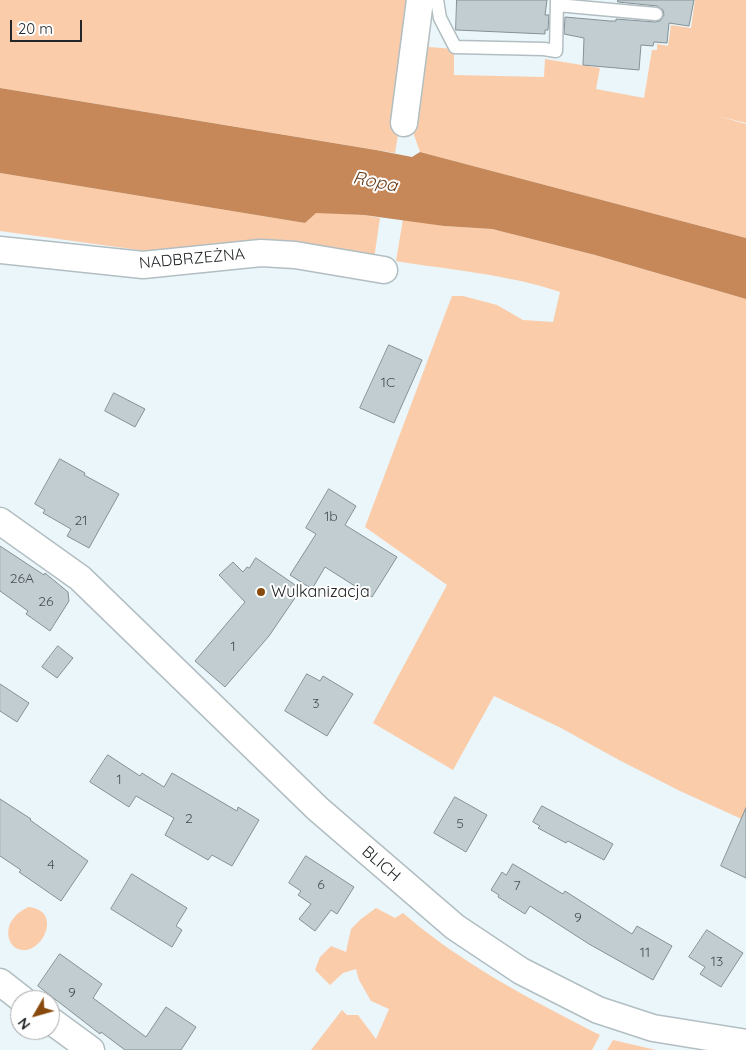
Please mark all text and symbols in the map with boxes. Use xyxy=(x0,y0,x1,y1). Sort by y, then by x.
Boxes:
scale bar xyxy=(12,10,85,42)
text: 20 m xyxy=(18,19,53,38)
water label: Ropa xyxy=(351,167,399,197)
street label: NADBRZEŻNA xyxy=(138,245,246,273)
house number: 1C xyxy=(381,375,395,391)
house number: 1b xyxy=(324,509,338,525)
house number: 21 xyxy=(75,513,87,529)
house number: 26A xyxy=(10,571,34,587)
place label: Wulkanizacja xyxy=(271,582,370,602)
marker: Wulkanizacja xyxy=(255,586,267,598)
house number: 26 xyxy=(38,594,54,610)
house number: 1 xyxy=(230,639,236,655)
house number: 3 xyxy=(312,696,320,712)
house number: 1 xyxy=(116,772,122,788)
house number: 2 xyxy=(185,811,193,827)
house number: 5 xyxy=(456,816,464,832)
street label: BLICH xyxy=(358,842,404,886)
house number: 4 xyxy=(47,857,55,873)
house number: 6 xyxy=(317,877,325,893)
house number: 7 xyxy=(513,878,521,894)
house number: 9 xyxy=(574,910,582,926)
house number: 11 xyxy=(640,945,650,961)
house number: 13 xyxy=(711,954,723,970)
house number: 9 xyxy=(68,985,76,1001)
north arrow xyxy=(10,990,60,1040)
text: N xyxy=(14,1014,34,1033)

